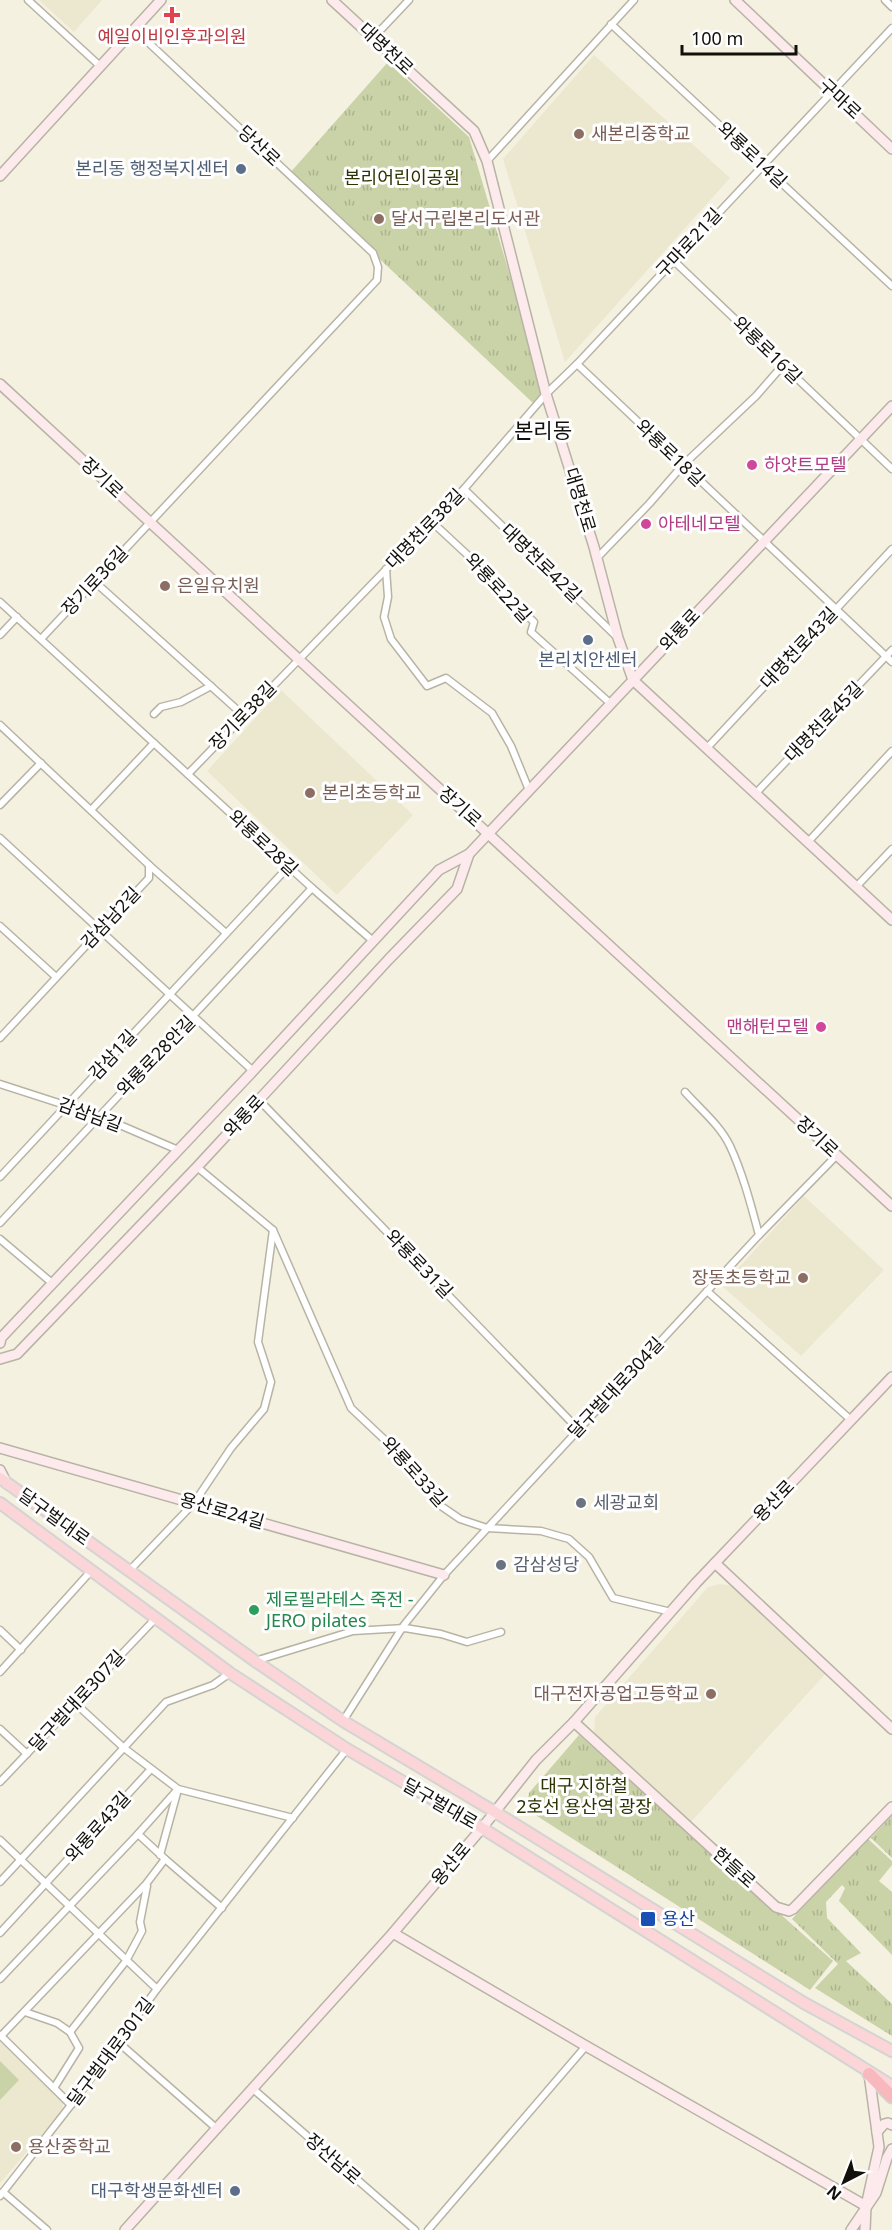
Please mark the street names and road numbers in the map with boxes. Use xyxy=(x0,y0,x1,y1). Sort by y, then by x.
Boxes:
street label: 대명천로 xyxy=(354,17,419,80)
street label: 구마로 xyxy=(814,73,867,124)
street label: 와룡로14길 xyxy=(713,116,793,193)
street label: 당산로 xyxy=(233,120,286,171)
street label: 구마로21길 xyxy=(650,202,727,282)
street label: 와룡로16길 xyxy=(728,310,807,388)
street label: 와룡로18길 xyxy=(631,413,710,491)
street label: 장기로 xyxy=(76,452,129,503)
street label: 대명천로 xyxy=(560,465,602,535)
street label: 대명천로38길 xyxy=(380,483,469,574)
street label: 대명천로42길 xyxy=(496,518,587,607)
street label: 장기로36길 xyxy=(56,540,133,620)
street label: 와룡로22길 xyxy=(460,547,537,627)
street label: 대명천로43길 xyxy=(754,601,842,693)
street label: 와룡로 xyxy=(654,603,705,656)
street label: 장기로38길 xyxy=(203,676,281,755)
street label: 대명천로45길 xyxy=(779,676,868,767)
street label: 장기로 xyxy=(434,781,487,832)
street label: 와룡로28길 xyxy=(224,804,304,881)
street label: 감삼남2길 xyxy=(75,881,145,953)
street label: 와룡로28안길 xyxy=(111,1010,200,1101)
street label: 감삼1길 xyxy=(83,1024,141,1084)
street label: 와룡로 xyxy=(218,1089,269,1142)
street label: 감삼남길 xyxy=(55,1091,126,1137)
street label: 장기로 xyxy=(791,1111,844,1162)
street label: 와룡로31길 xyxy=(381,1224,459,1303)
street label: 달구벌대로304길 xyxy=(562,1332,668,1443)
street label: 와룡로33길 xyxy=(377,1431,453,1512)
street label: 용산로 xyxy=(747,1474,799,1527)
street label: 달구벌대로 xyxy=(14,1482,95,1550)
street label: 용산로24길 xyxy=(177,1487,267,1534)
street label: 달구벌대로307길 xyxy=(23,1645,129,1756)
street label: 달구벌대로 xyxy=(399,1772,482,1834)
street label: 와룡로43길 xyxy=(59,1786,135,1867)
street label: 용산로 xyxy=(425,1837,475,1890)
street label: 한들로 xyxy=(708,1842,761,1893)
street label: 달구벌대로301길 xyxy=(61,1992,159,2111)
street label: 장산남로 xyxy=(301,2127,367,2189)

